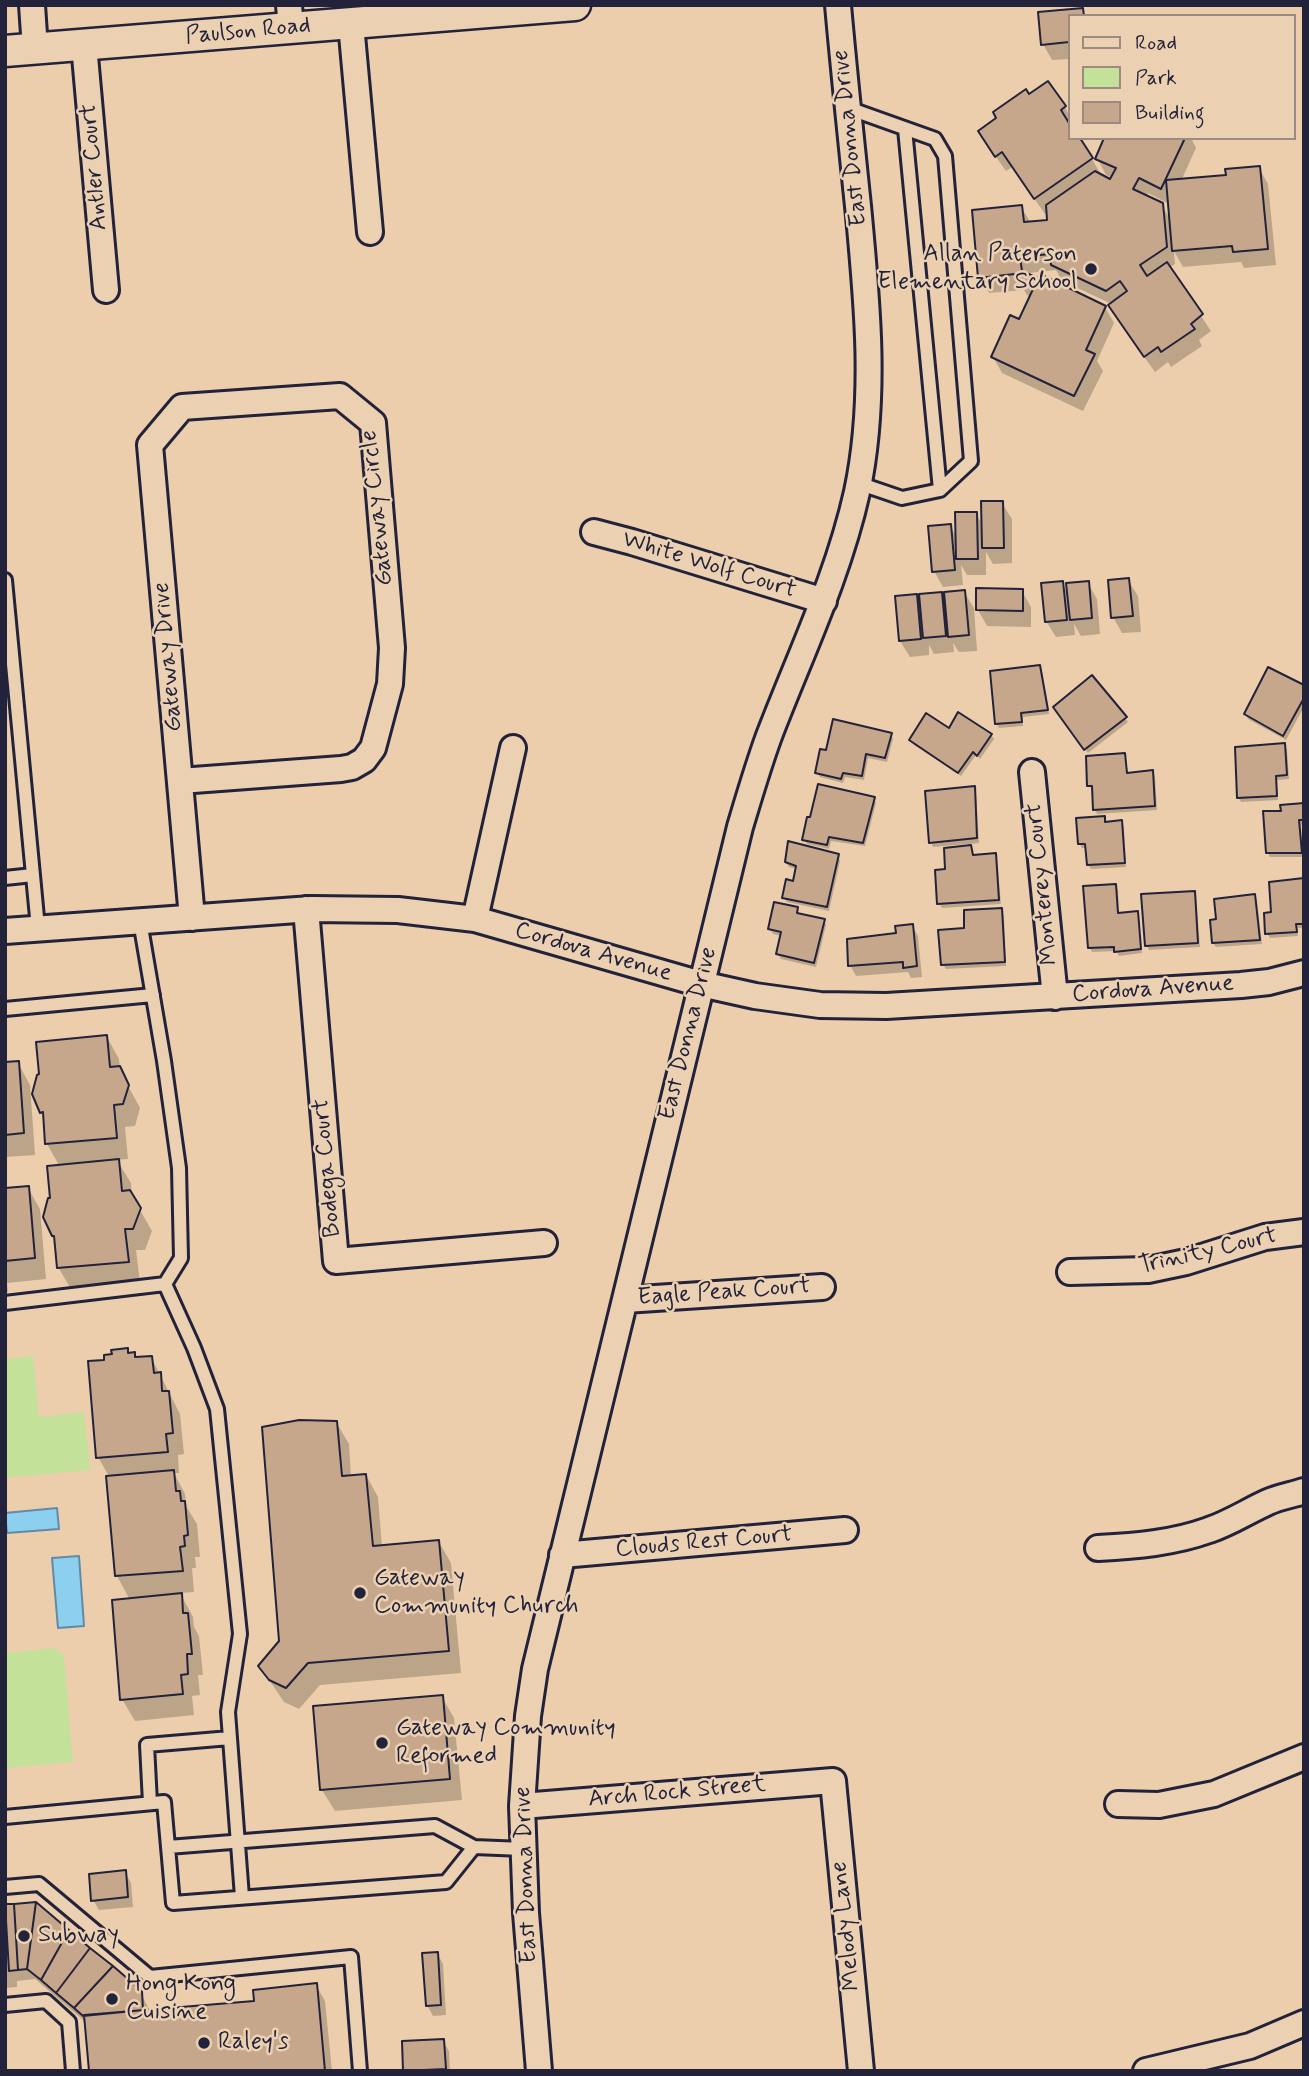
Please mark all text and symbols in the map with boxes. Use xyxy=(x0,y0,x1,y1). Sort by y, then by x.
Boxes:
street label: Paulson Road xyxy=(184,12,312,52)
legend xyxy=(1068,14,1295,140)
text: Road xyxy=(1135,29,1177,57)
street label: East Donna Drive xyxy=(827,48,875,228)
text: Park xyxy=(1135,64,1177,92)
text: Building xyxy=(1135,99,1205,127)
street label: Antler Court xyxy=(75,102,115,232)
place label: Allan Paterson Elementary School xyxy=(878,241,1077,297)
marker: Allan Paterson Elementary School xyxy=(1083,261,1099,277)
street label: Gateway Circle xyxy=(355,429,401,587)
street label: White Wolf Court xyxy=(619,526,799,606)
street label: Gateway Drive xyxy=(148,581,190,733)
street label: Monterey Court xyxy=(1020,801,1066,967)
street label: Cordova Avenue xyxy=(511,917,675,989)
street label: East Donna Drive xyxy=(654,944,724,1124)
street label: Cordova Avenue xyxy=(1071,970,1235,1010)
street label: Bodega Court xyxy=(308,1097,348,1239)
street label: Trinity Court xyxy=(1136,1222,1280,1282)
street label: Eagle Peak Court xyxy=(637,1273,811,1313)
street label: Clouds Rest Court xyxy=(614,1521,794,1565)
place label: Gateway Community Church xyxy=(374,1565,579,1621)
marker: Gateway Community Church xyxy=(352,1585,368,1601)
place label: Gateway Community Reformed xyxy=(396,1715,616,1771)
marker: Gateway Community Reformed xyxy=(374,1735,390,1751)
street label: Arch Rock Street xyxy=(587,1771,767,1815)
street label: East Donna Drive xyxy=(510,1786,544,1964)
street label: Melody Lane xyxy=(826,1860,868,1992)
place label: Subway xyxy=(38,1922,119,1950)
marker: Subway xyxy=(16,1928,32,1944)
place label: Hong Kong Cuisine xyxy=(126,1971,236,2027)
marker: Hong Kong Cuisine xyxy=(104,1991,120,2007)
place label: Raley's xyxy=(218,2029,289,2057)
marker: Raley's xyxy=(196,2035,212,2051)

